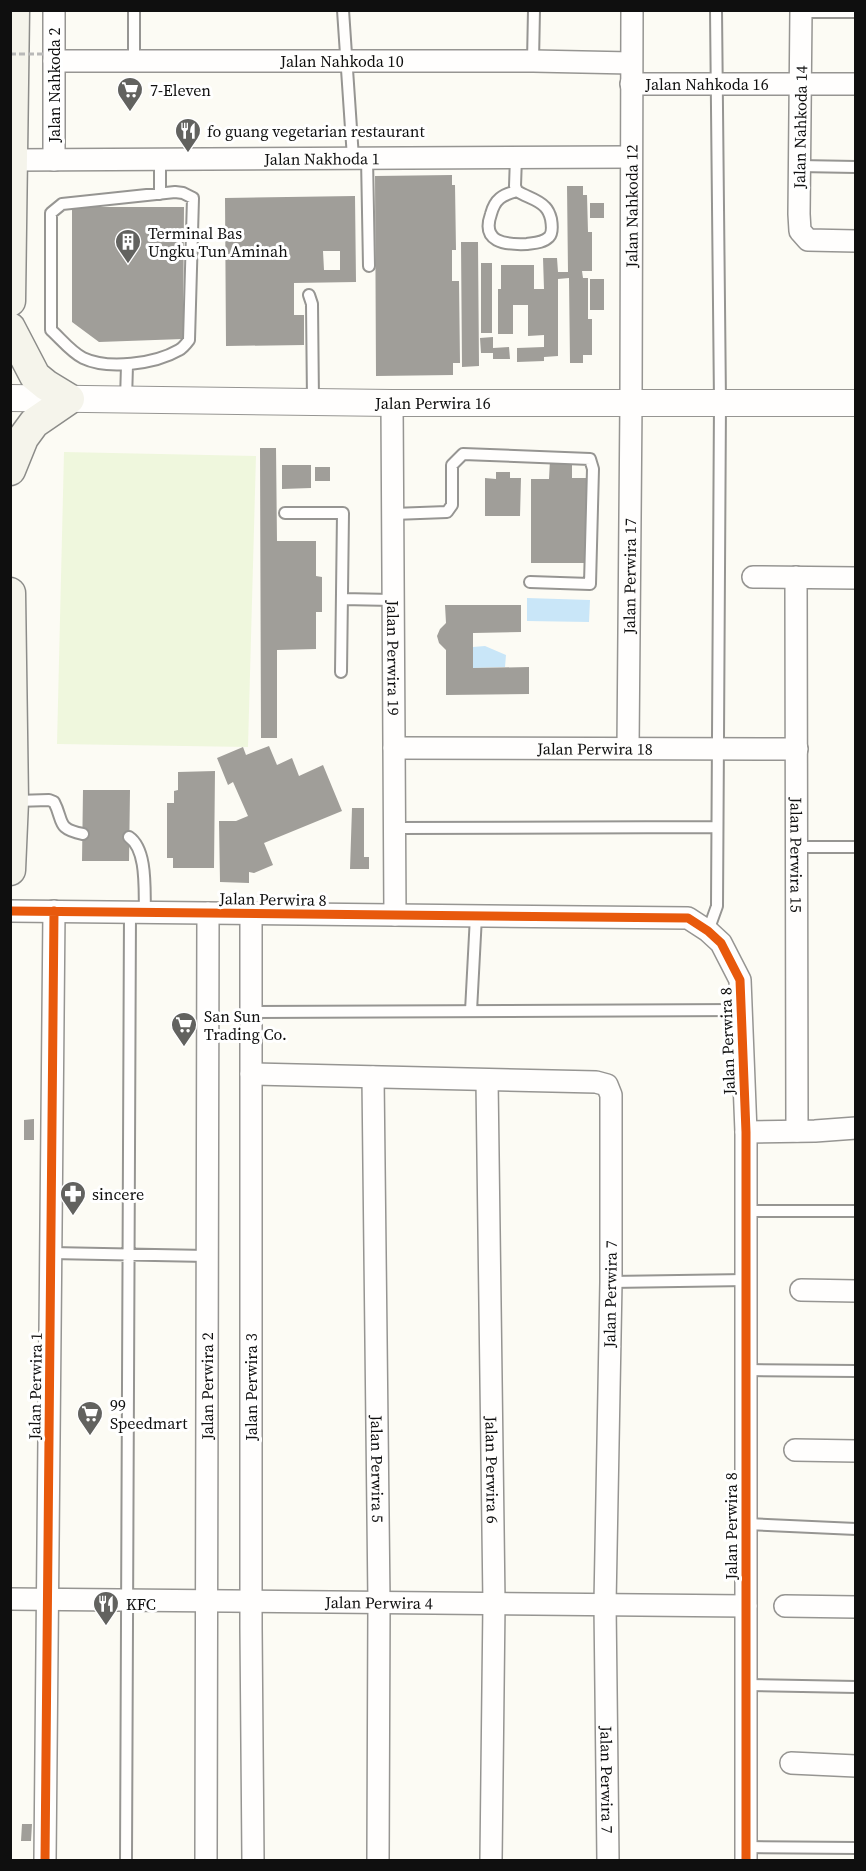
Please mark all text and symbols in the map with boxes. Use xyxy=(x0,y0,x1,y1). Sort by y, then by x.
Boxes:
street label: Jalan Nahkoda 2 xyxy=(43,27,65,144)
street label: Jalan Nahkoda 10 xyxy=(279,50,404,72)
street label: Jalan Nahkoda 14 xyxy=(788,65,812,190)
street label: Jalan Nahkoda 16 xyxy=(644,73,769,95)
supermarket icon: 7-Eleven xyxy=(115,75,145,113)
place label: 7-Eleven xyxy=(150,79,211,101)
restaurant icon: fo guang vegetarian restaurant xyxy=(173,116,203,154)
place label: fo guang vegetarian restaurant xyxy=(207,120,425,142)
street label: Jalan Nahkoda 12 xyxy=(620,144,643,269)
street label: Jalan Nakhoda 1 xyxy=(263,147,380,170)
place label: Terminal Bas Ungku Tun Aminah xyxy=(148,222,288,262)
building icon: Terminal Bas Ungku Tun Aminah xyxy=(113,227,143,265)
street label: Jalan Perwira 16 xyxy=(374,392,491,414)
street label: Jalan Perwira 17 xyxy=(618,518,641,635)
street label: Jalan Perwira 19 xyxy=(382,599,405,716)
street label: Jalan Perwira 18 xyxy=(536,737,653,760)
street label: Jalan Perwira 15 xyxy=(785,796,808,913)
street label: Jalan Perwira 8 xyxy=(218,887,327,911)
street label: Jalan Perwira 8 xyxy=(714,987,740,1096)
place label: San Sun Trading Co. xyxy=(204,1005,287,1045)
supermarket icon: San Sun Trading Co. xyxy=(169,1010,199,1048)
pharmacy icon: sincere xyxy=(58,1179,88,1217)
place label: sincere xyxy=(92,1183,144,1205)
street label: Jalan Perwira 7 xyxy=(598,1240,622,1349)
street label: Jalan Perwira 1 xyxy=(23,1332,47,1441)
street label: Jalan Perwira 2 xyxy=(196,1332,218,1441)
street label: Jalan Perwira 3 xyxy=(240,1333,262,1442)
place label: 99 Speedmart xyxy=(110,1394,188,1434)
supermarket icon: 99 Speedmart xyxy=(75,1399,105,1437)
street label: Jalan Perwira 5 xyxy=(366,1414,389,1523)
street label: Jalan Perwira 6 xyxy=(480,1415,504,1524)
street label: Jalan Perwira 8 xyxy=(720,1472,742,1581)
restaurant icon: KFC xyxy=(91,1589,121,1627)
street label: Jalan Perwira 4 xyxy=(324,1591,433,1614)
place label: KFC xyxy=(126,1593,156,1615)
street label: Jalan Perwira 7 xyxy=(595,1725,619,1834)

